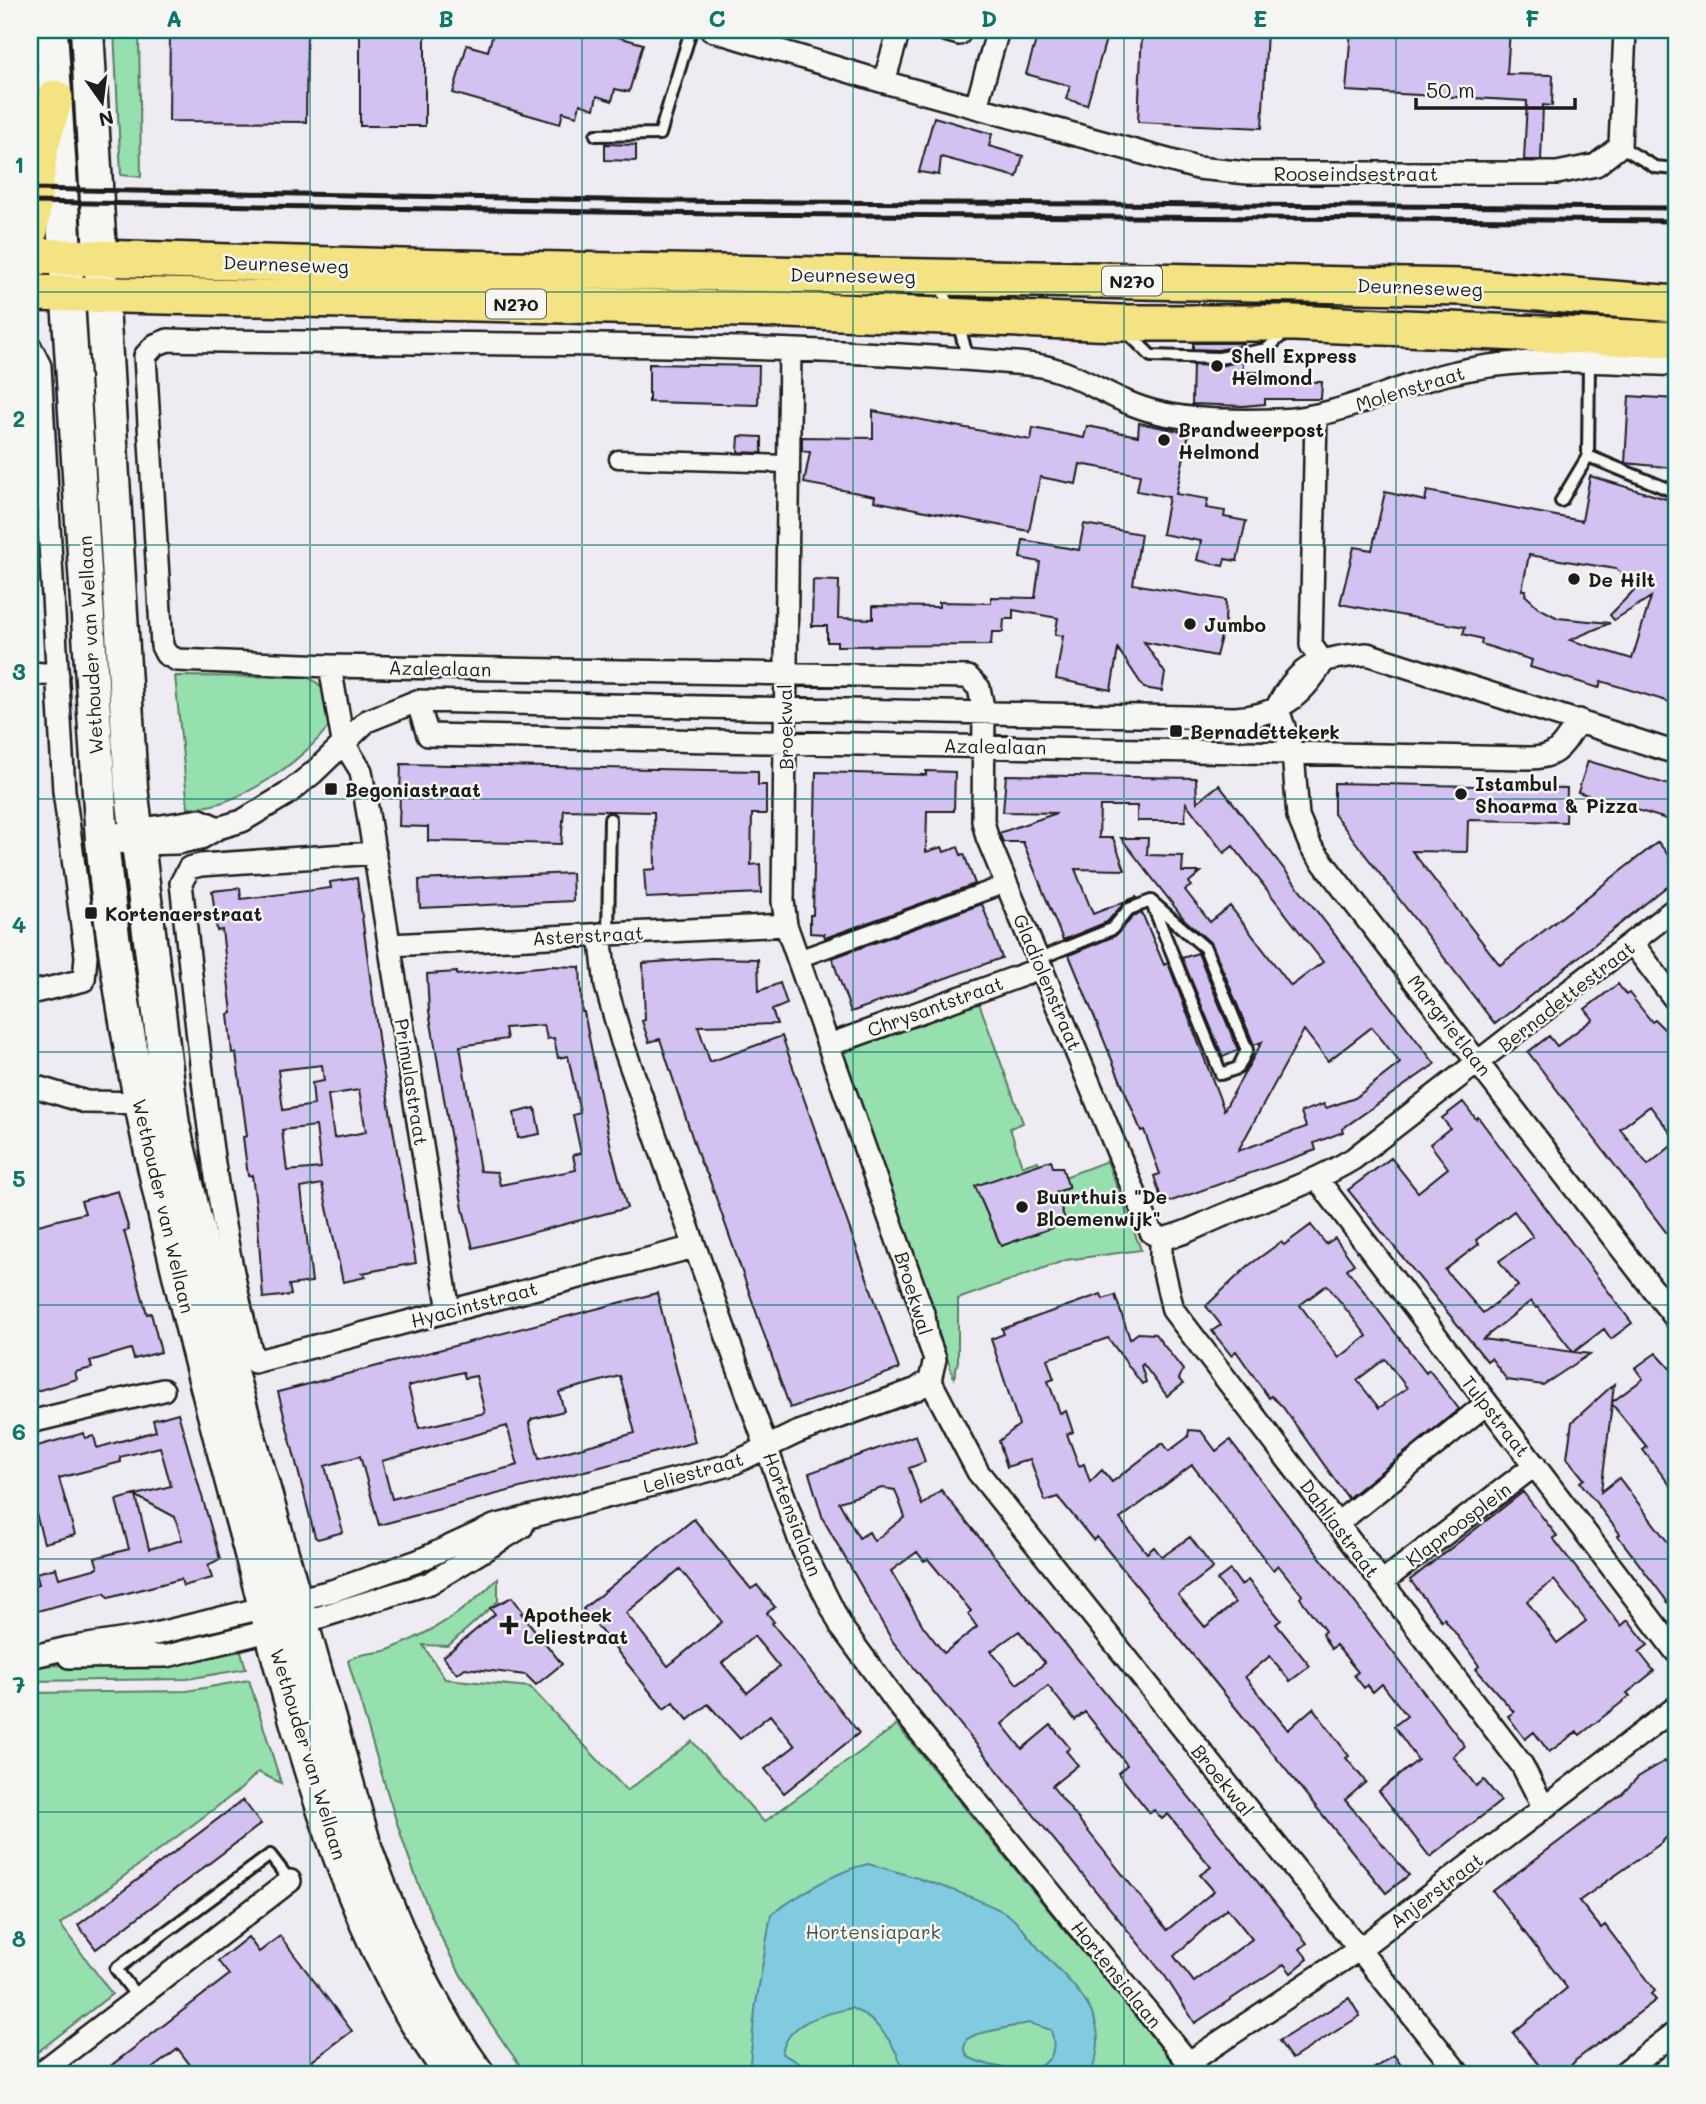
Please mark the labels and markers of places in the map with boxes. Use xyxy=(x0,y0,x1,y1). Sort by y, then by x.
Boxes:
place label: Shell Express Helmond xyxy=(1231,343,1357,390)
marker: Shell Express Helmond xyxy=(1209,358,1225,374)
place label: Brandweerpost Helmond xyxy=(1178,417,1324,464)
marker: Brandweerpost Helmond xyxy=(1156,432,1172,448)
place label: De Hilt xyxy=(1588,567,1655,592)
marker: De Hilt xyxy=(1566,571,1582,587)
place label: Jumbo xyxy=(1204,612,1266,637)
marker: Jumbo xyxy=(1182,616,1198,632)
place label: Bernadettekerk xyxy=(1190,719,1340,744)
marker: Bernadettekerk xyxy=(1168,723,1184,739)
place label: Istambul Shoarma & Pizza xyxy=(1475,771,1638,818)
place label: Begoniastraat xyxy=(345,777,481,802)
marker: Begoniastraat xyxy=(323,781,339,797)
marker: Istambul Shoarma & Pizza xyxy=(1453,786,1469,802)
place label: Kortenaerstraat xyxy=(105,901,262,926)
marker: Kortenaerstraat xyxy=(83,905,99,921)
place label: Buurthuis "De Bloemenwijk" xyxy=(1036,1184,1167,1231)
marker: Buurthuis "De Bloemenwijk" xyxy=(1014,1199,1030,1215)
place label: Apotheek Leliestraat xyxy=(523,1602,628,1649)
marker: Apotheek Leliestraat xyxy=(501,1617,517,1633)

